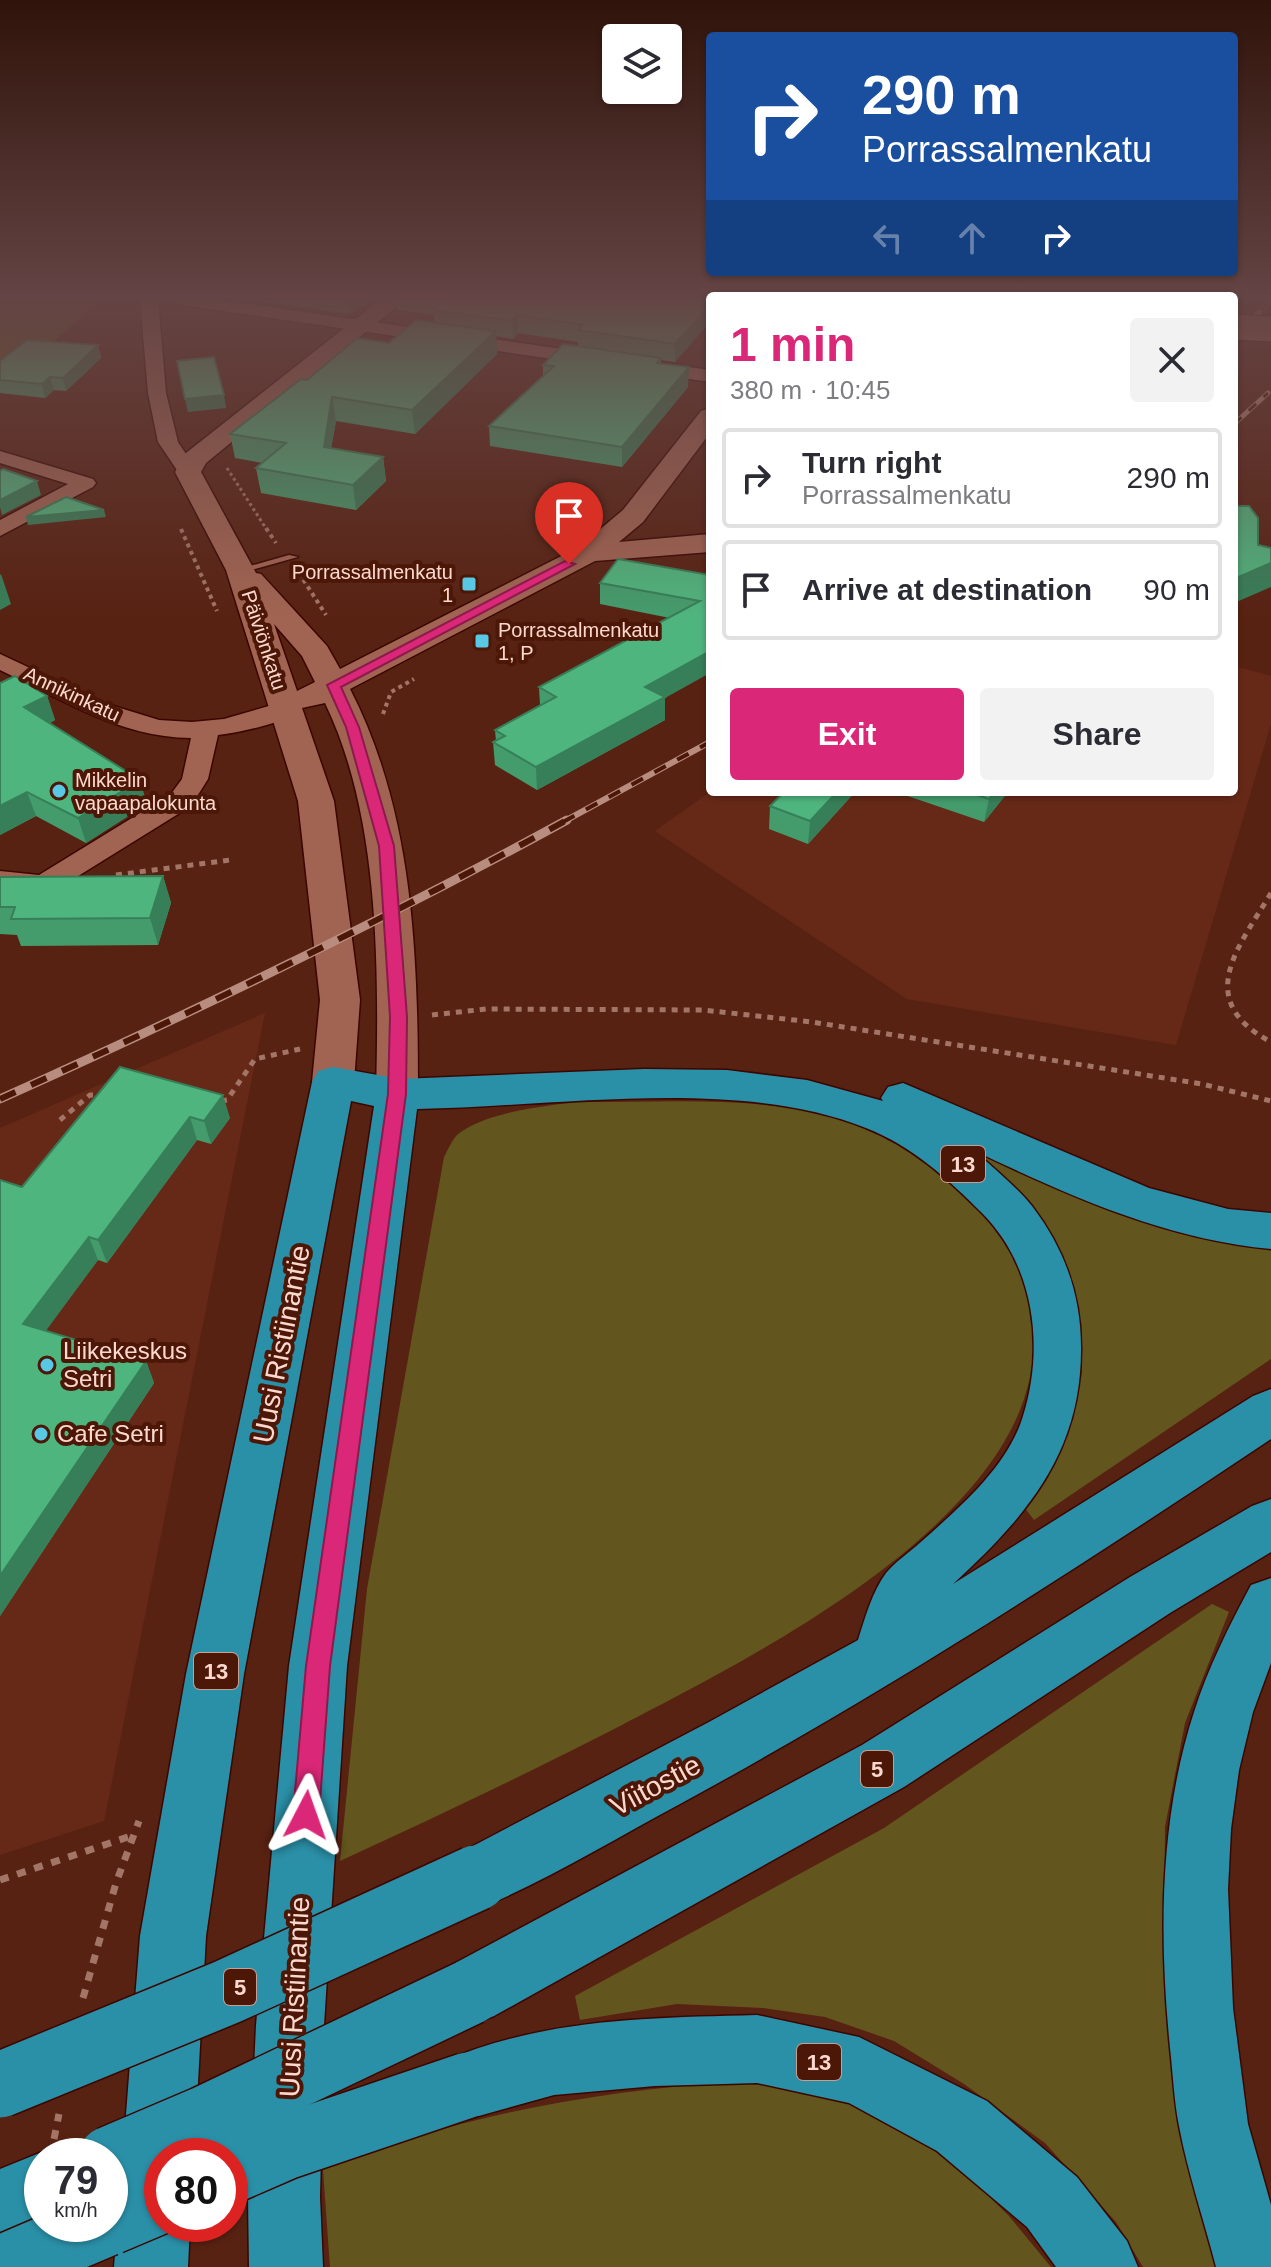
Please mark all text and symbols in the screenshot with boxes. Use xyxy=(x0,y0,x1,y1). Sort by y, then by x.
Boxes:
map controls xyxy=(602,24,682,104)
button: layers xyxy=(602,24,682,104)
text: 290 m xyxy=(862,63,1021,126)
icon: right xyxy=(730,64,834,168)
text: Porrassalmenkatu xyxy=(862,129,1152,170)
icon: left xyxy=(866,216,910,260)
icon: ahead xyxy=(950,216,994,260)
icon: right xyxy=(1034,216,1078,260)
text: 1 min xyxy=(730,318,855,371)
button: close xyxy=(1130,318,1214,402)
text: 380 m · 10:45 xyxy=(730,375,890,405)
text: Turn right xyxy=(802,446,941,479)
icon: right xyxy=(734,456,778,500)
text: 290 m xyxy=(1127,461,1210,494)
text: Porrassalmenkatu xyxy=(802,480,1012,510)
pin xyxy=(535,482,603,564)
icon: arrive xyxy=(547,494,591,538)
place label: Porrassalmenkatu 1 xyxy=(292,561,453,606)
icon: arrive xyxy=(734,568,778,612)
text: Arrive at destination xyxy=(802,573,1092,606)
text: 90 m xyxy=(1143,573,1210,606)
marker: Porrassalmenkatu 1 xyxy=(460,575,478,593)
street label: Päiviönkatu xyxy=(238,587,290,693)
place label: Porrassalmenkatu 1, P xyxy=(498,619,659,664)
marker: Porrassalmenkatu 1, P xyxy=(473,632,491,650)
street label: Annikinkatu xyxy=(20,662,124,726)
button: Exit xyxy=(730,688,964,780)
button: Share xyxy=(980,688,1214,780)
place label: Mikkelin vapaapalokunta xyxy=(75,769,217,814)
marker: Mikkelin vapaapalokunta xyxy=(50,782,68,800)
road number: 13 xyxy=(941,1146,985,1182)
street label: Uusi Ristiinantie xyxy=(247,1243,316,1446)
place label: Liikekeskus Setri xyxy=(63,1337,187,1392)
marker: Liikekeskus Setri xyxy=(38,1356,56,1374)
place label: Cafe Setri xyxy=(57,1420,164,1447)
marker: Cafe Setri xyxy=(32,1425,50,1443)
road number: 13 xyxy=(194,1653,238,1689)
street label: Viitostie xyxy=(605,1749,706,1822)
road number: 5 xyxy=(861,1751,893,1787)
position arrow xyxy=(264,1773,348,1857)
street label: Uusi Ristiinantie xyxy=(274,1896,315,2098)
road number: 5 xyxy=(224,1969,256,2005)
road number: 13 xyxy=(797,2044,841,2080)
speed limit sign: 80 xyxy=(144,2138,248,2242)
text: 79 xyxy=(54,2158,98,2202)
text: km/h xyxy=(54,2199,98,2221)

